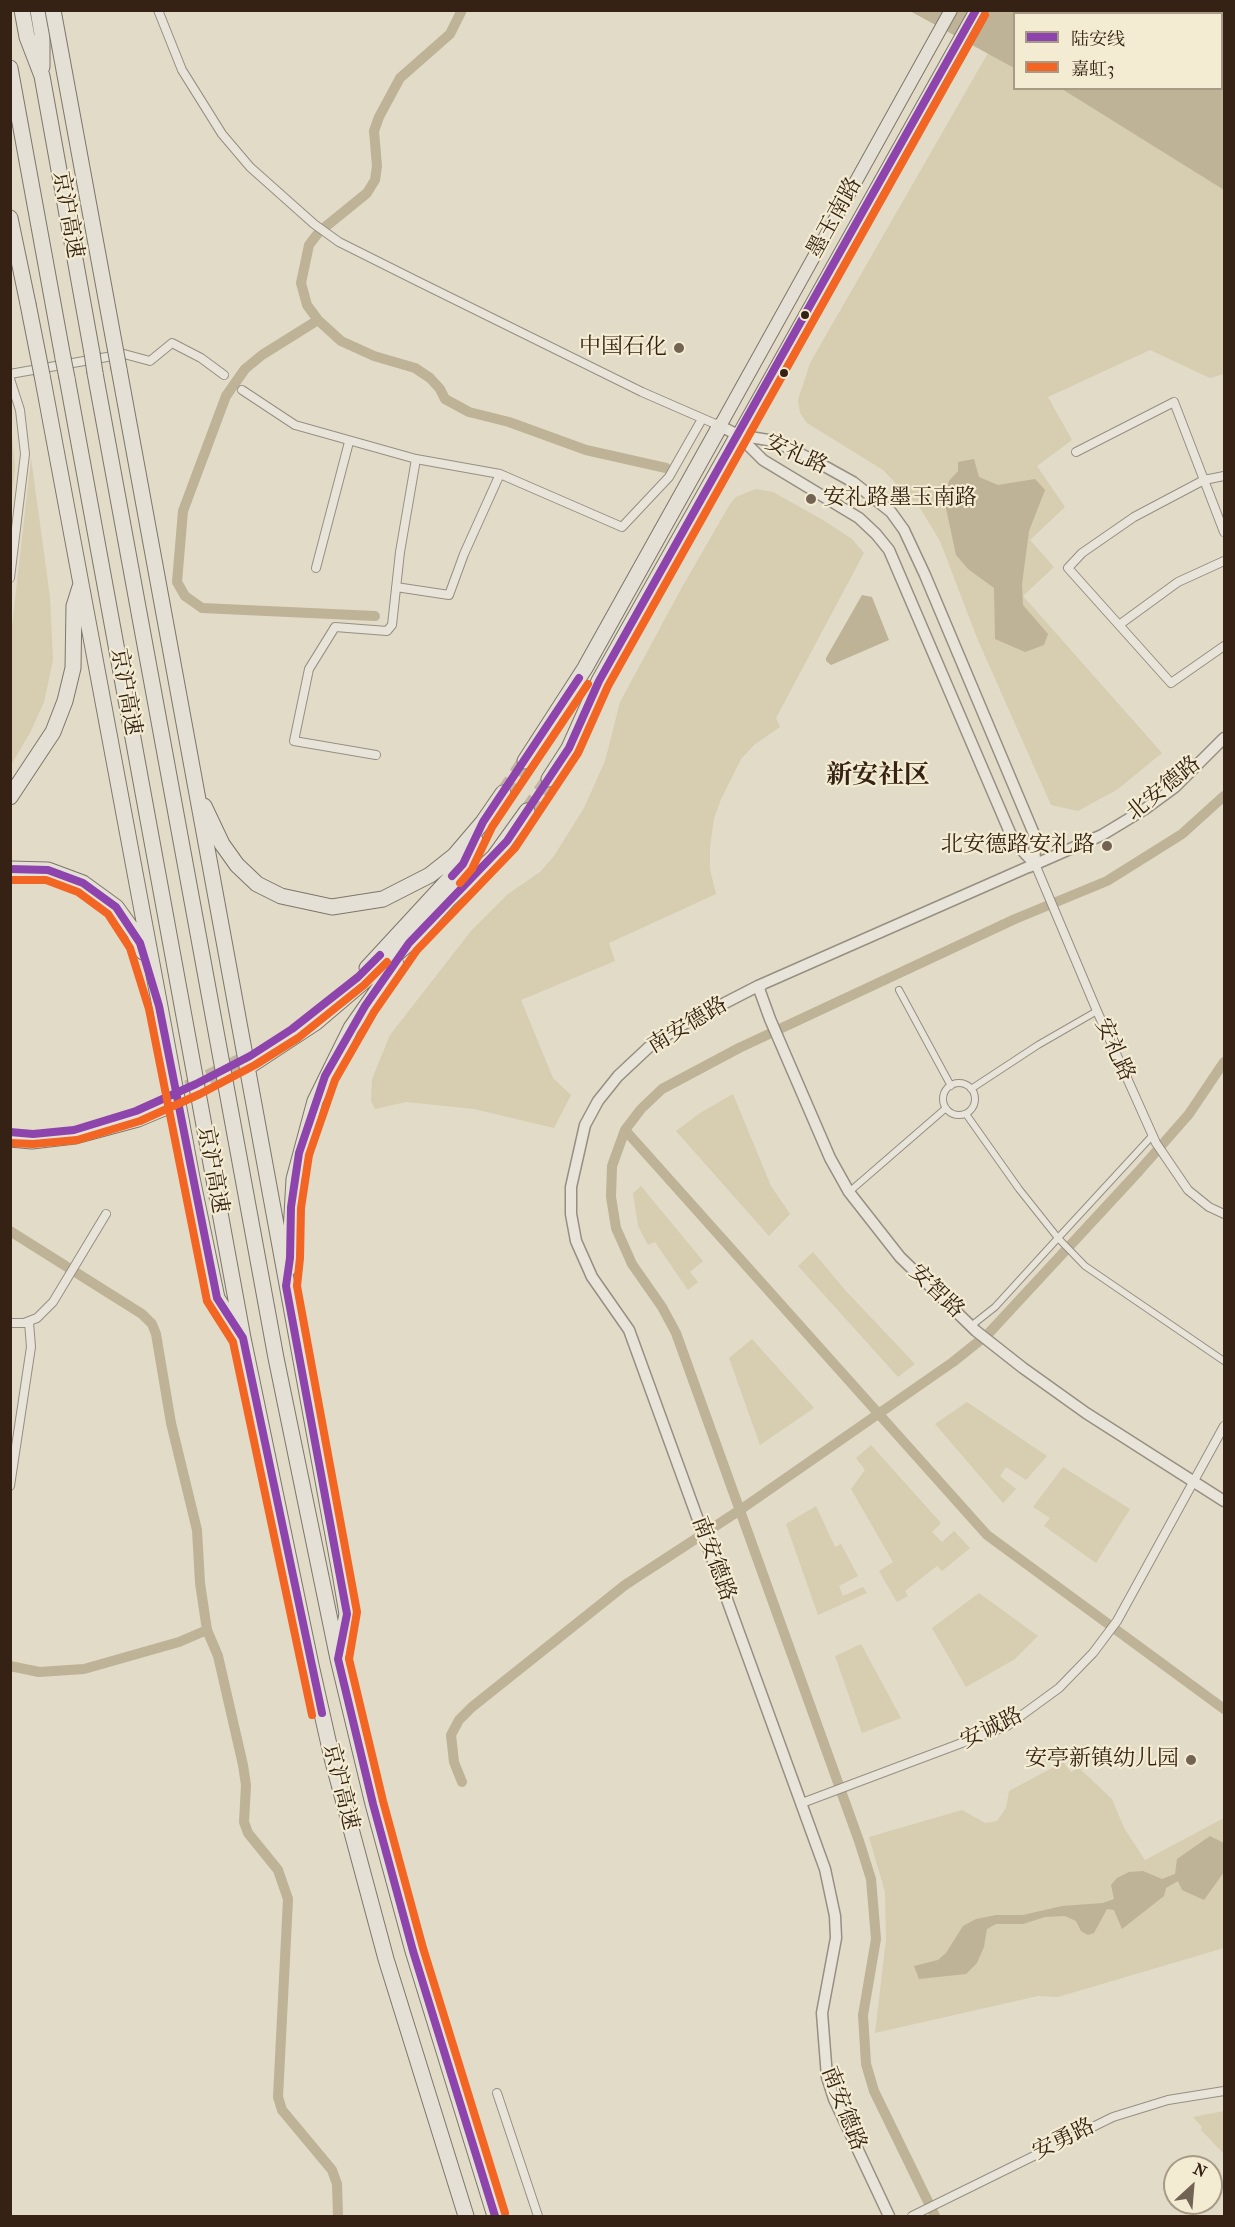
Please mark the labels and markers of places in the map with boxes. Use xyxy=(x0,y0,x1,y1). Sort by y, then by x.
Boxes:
unlabelled marker xyxy=(799,309,811,321)
place label: 中国石化 xyxy=(579,335,667,361)
marker: 中国石化 xyxy=(672,341,686,355)
unlabelled marker xyxy=(778,367,790,379)
place label: 安礼路墨玉南路 xyxy=(823,486,977,512)
marker: 安礼路墨玉南路 xyxy=(804,492,818,506)
place label: 北安德路安礼路 xyxy=(941,833,1095,859)
marker: 北安德路安礼路 xyxy=(1100,839,1114,853)
place label: 安亭新镇幼儿园 xyxy=(1025,1747,1179,1773)
marker: 安亭新镇幼儿园 xyxy=(1184,1753,1198,1767)

